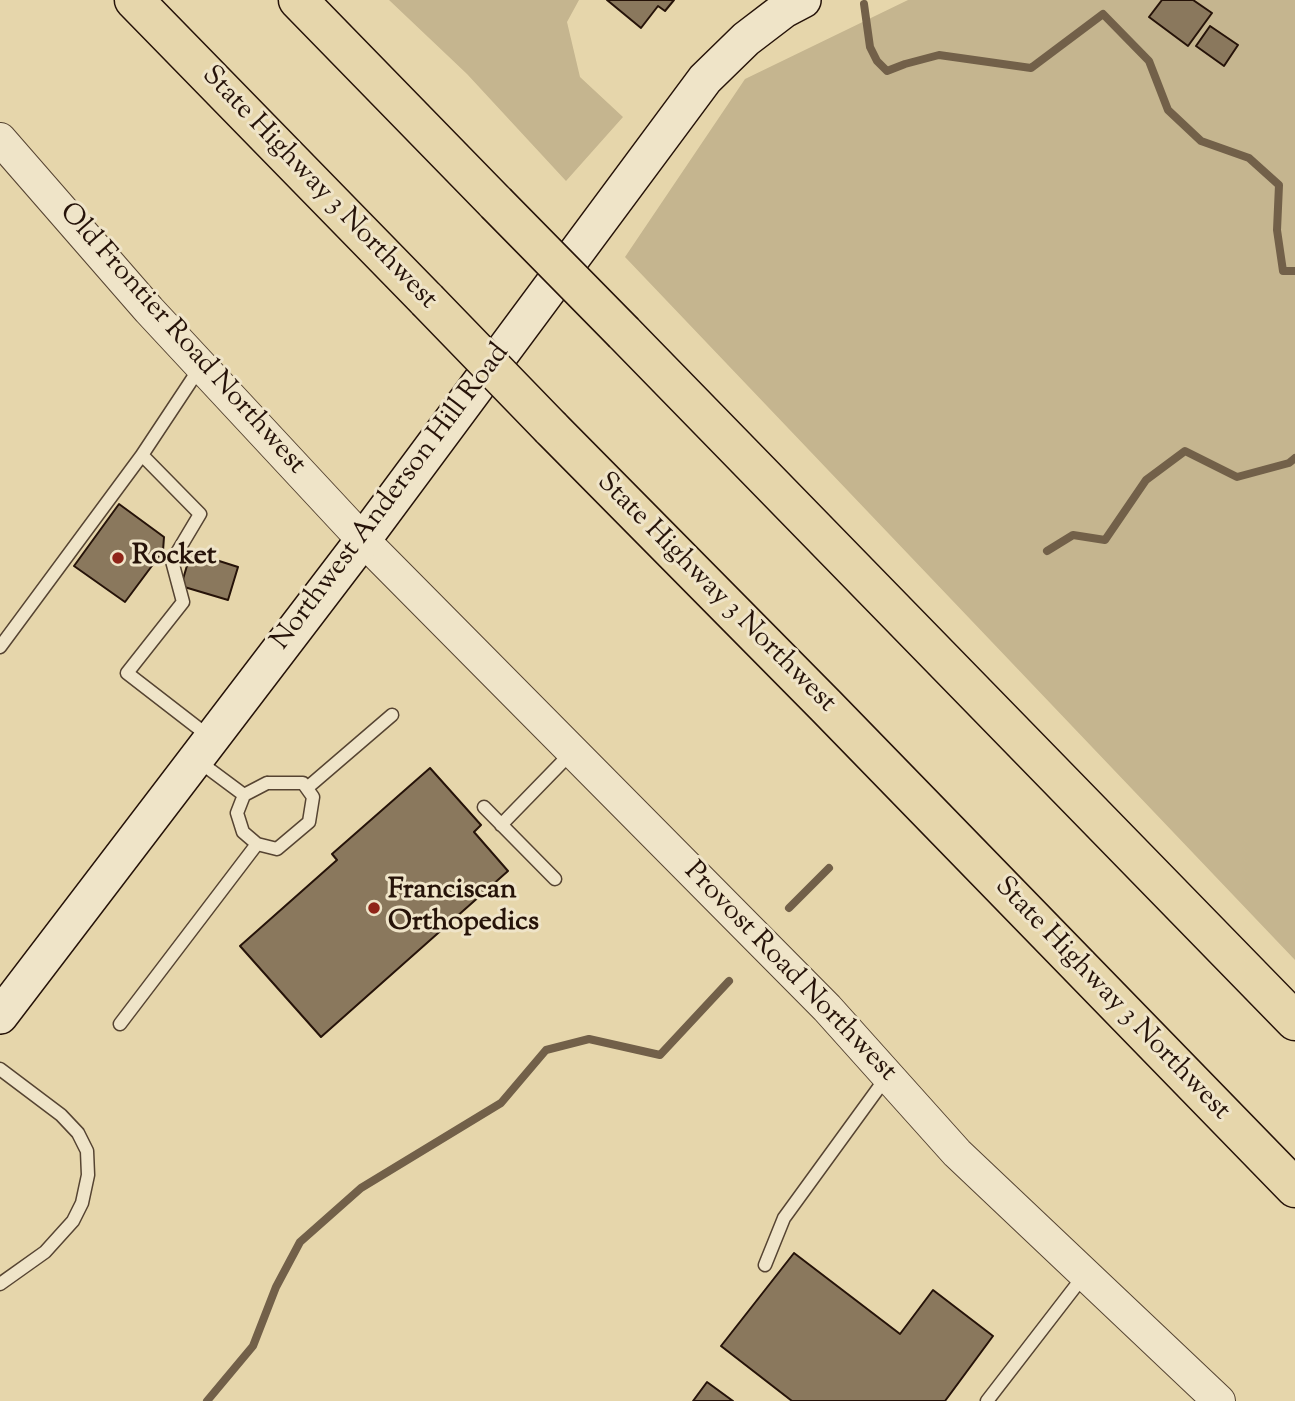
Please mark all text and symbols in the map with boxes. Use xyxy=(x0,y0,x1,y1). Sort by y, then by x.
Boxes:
street label: State Highway 3 Northwest xyxy=(193,60,443,318)
street label: Old Frontier Road Northwest xyxy=(50,197,312,483)
street label: Northwest Anderson Hill Road xyxy=(266,338,518,658)
street label: State Highway 3 Northwest xyxy=(588,467,842,721)
place label: Rocket xyxy=(132,541,216,575)
marker: Rocket xyxy=(110,550,126,566)
street label: Provost Road Northwest xyxy=(675,856,903,1090)
street label: State Highway 3 Northwest xyxy=(986,871,1236,1129)
place label: Franciscan Orthopedics xyxy=(388,875,539,941)
marker: Franciscan Orthopedics xyxy=(366,900,382,916)

